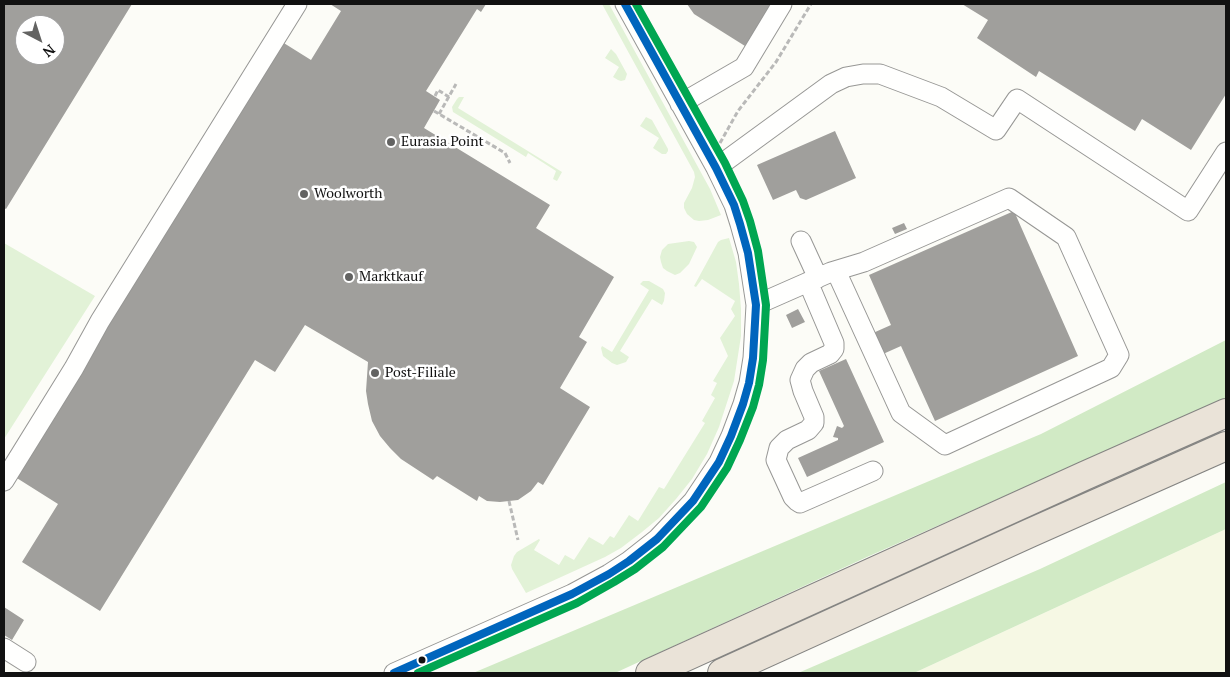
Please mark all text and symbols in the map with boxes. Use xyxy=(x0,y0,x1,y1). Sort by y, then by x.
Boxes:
north arrow xyxy=(15,15,65,65)
text: N xyxy=(39,40,59,62)
place label: Eurasia Point xyxy=(401,134,484,150)
marker: Eurasia Point xyxy=(385,136,397,148)
place label: Woolworth xyxy=(314,186,382,202)
marker: Woolworth xyxy=(298,188,310,200)
place label: Marktkauf xyxy=(359,269,423,285)
marker: Marktkauf xyxy=(343,271,355,283)
place label: Post-Filiale xyxy=(385,365,456,381)
marker: Post-Filiale xyxy=(369,367,381,379)
unlabelled marker xyxy=(417,655,427,665)

